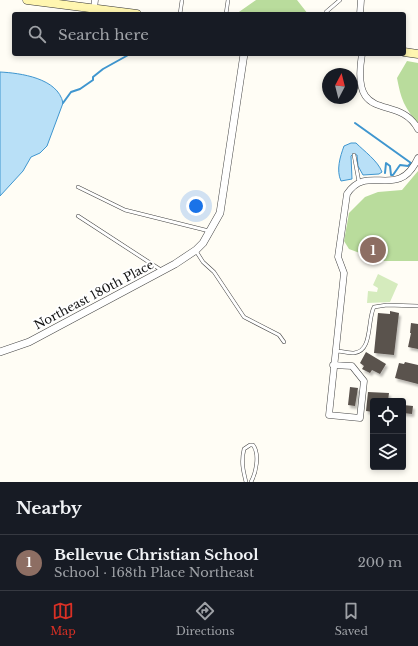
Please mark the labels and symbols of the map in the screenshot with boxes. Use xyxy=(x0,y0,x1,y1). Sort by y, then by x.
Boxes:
north arrow xyxy=(322,68,358,104)
your location xyxy=(186,196,206,216)
pin: 1 xyxy=(360,235,386,265)
street label: Northeast 180th Place xyxy=(31,257,156,332)

